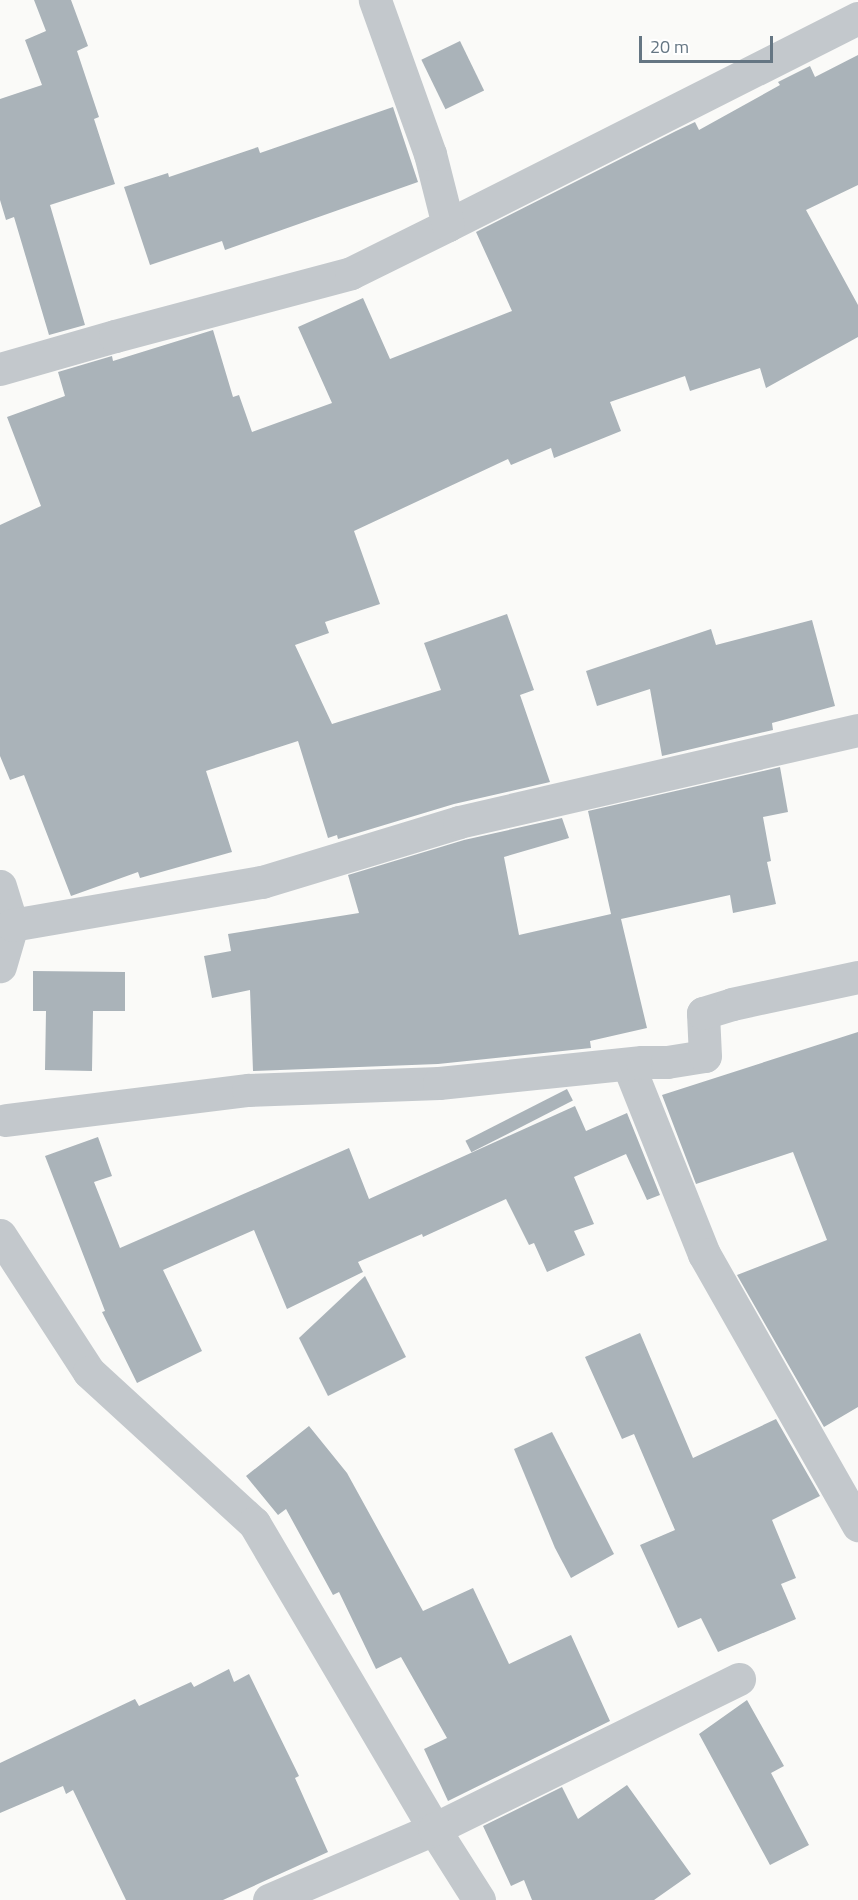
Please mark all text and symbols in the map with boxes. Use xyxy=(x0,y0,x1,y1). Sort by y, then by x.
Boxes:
scale bar xyxy=(642,24,776,62)
text: 20 m xyxy=(650,33,689,60)

